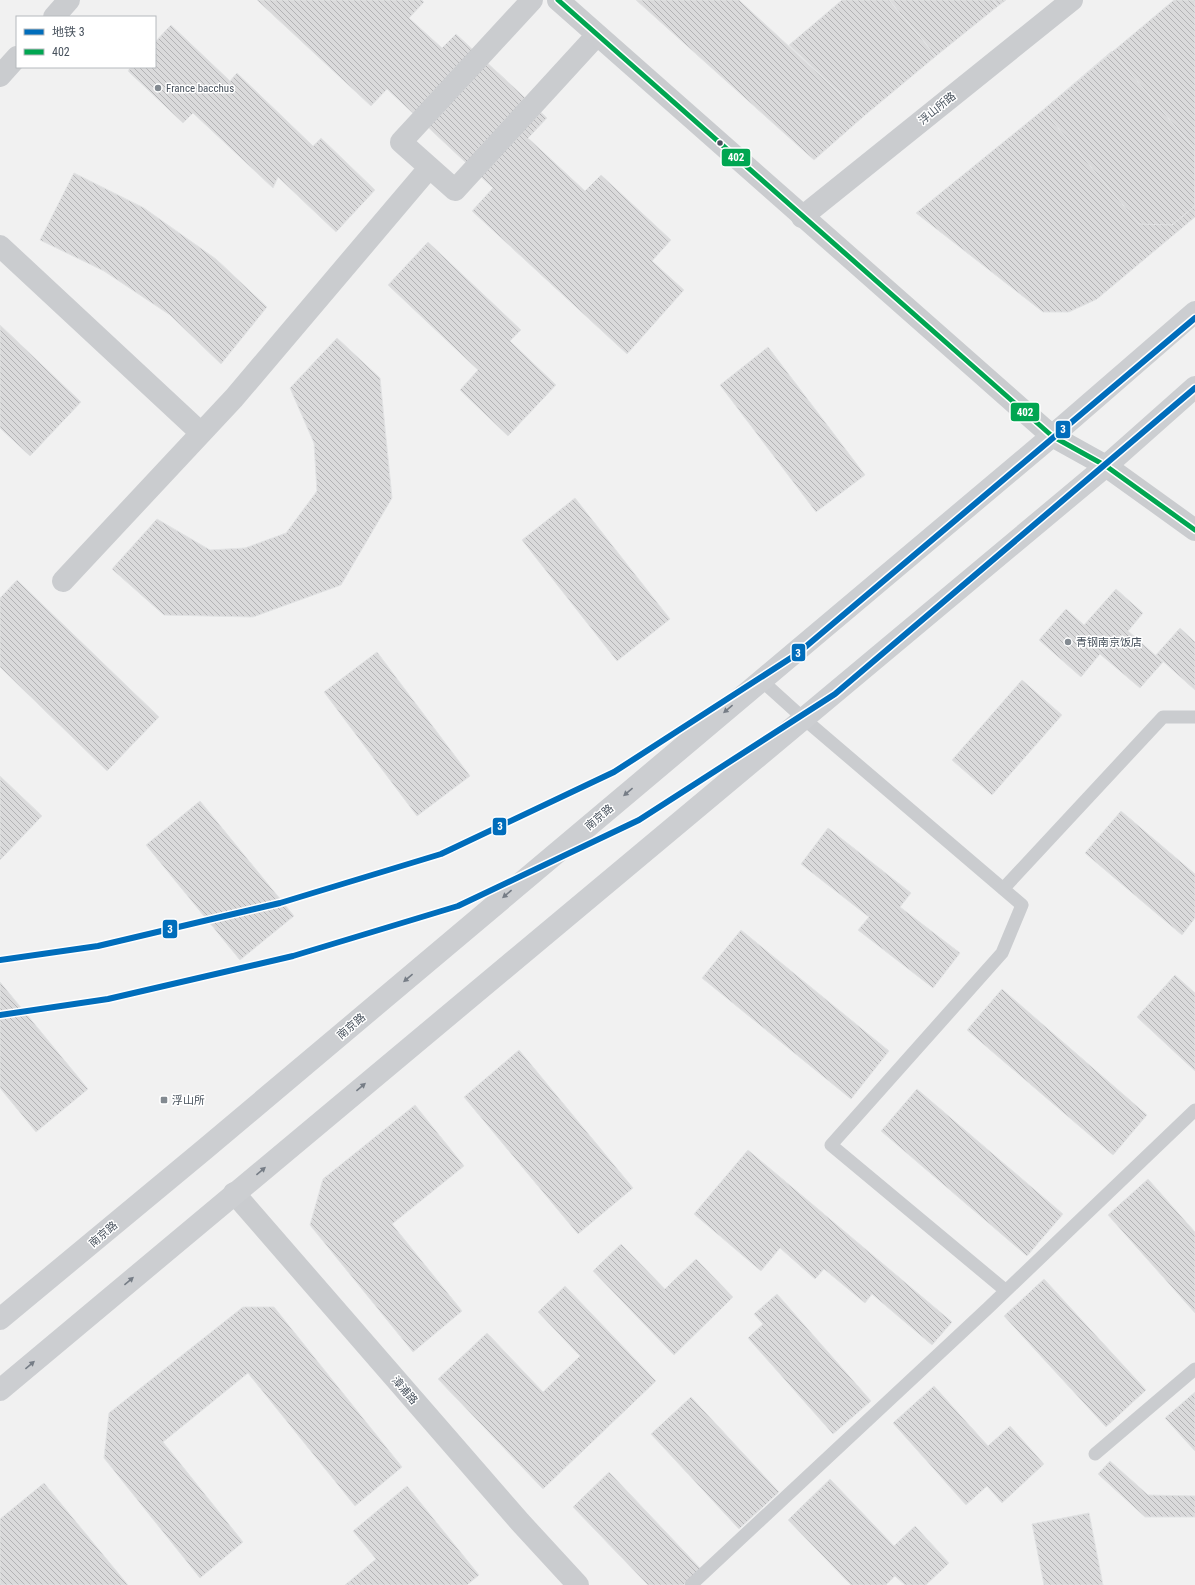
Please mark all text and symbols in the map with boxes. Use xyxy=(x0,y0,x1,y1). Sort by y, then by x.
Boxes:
legend xyxy=(16,16,156,68)
text: 地铁 3 xyxy=(52,25,85,39)
text: 402 xyxy=(52,45,70,59)
place label: France bacchus xyxy=(166,82,234,95)
marker: France bacchus xyxy=(153,83,163,93)
street label: 浮山所路 xyxy=(916,89,959,127)
unlabelled marker xyxy=(715,138,725,148)
line badge: 402 xyxy=(721,148,751,167)
text: 402 xyxy=(728,151,745,164)
line badge: 402 xyxy=(1010,402,1040,422)
text: 402 xyxy=(1017,406,1034,419)
line badge: 3 xyxy=(1055,420,1071,439)
text: 3 xyxy=(1060,423,1066,436)
place label: 青钢南京饭店 xyxy=(1076,636,1142,649)
marker: 青钢南京饭店 xyxy=(1063,637,1073,647)
line badge: 3 xyxy=(791,643,806,662)
text: 3 xyxy=(795,647,801,660)
one-way arrow xyxy=(722,704,733,713)
one-way arrow xyxy=(623,788,634,797)
street label: 南京路 xyxy=(583,802,616,833)
line badge: 3 xyxy=(492,817,507,836)
text: 3 xyxy=(497,820,503,833)
one-way arrow xyxy=(502,890,513,899)
line badge: 3 xyxy=(162,919,178,939)
text: 3 xyxy=(167,923,173,936)
one-way arrow xyxy=(403,974,413,983)
street label: 南京路 xyxy=(335,1011,368,1042)
one-way arrow xyxy=(355,1083,366,1092)
place label: 浮山所 xyxy=(172,1094,205,1107)
marker: 浮山所 xyxy=(159,1095,169,1105)
one-way arrow xyxy=(256,1166,266,1175)
street label: 南京路 xyxy=(87,1219,120,1250)
one-way arrow xyxy=(124,1277,135,1286)
one-way arrow xyxy=(24,1360,35,1369)
street label: 漳浦路 xyxy=(389,1374,420,1407)

